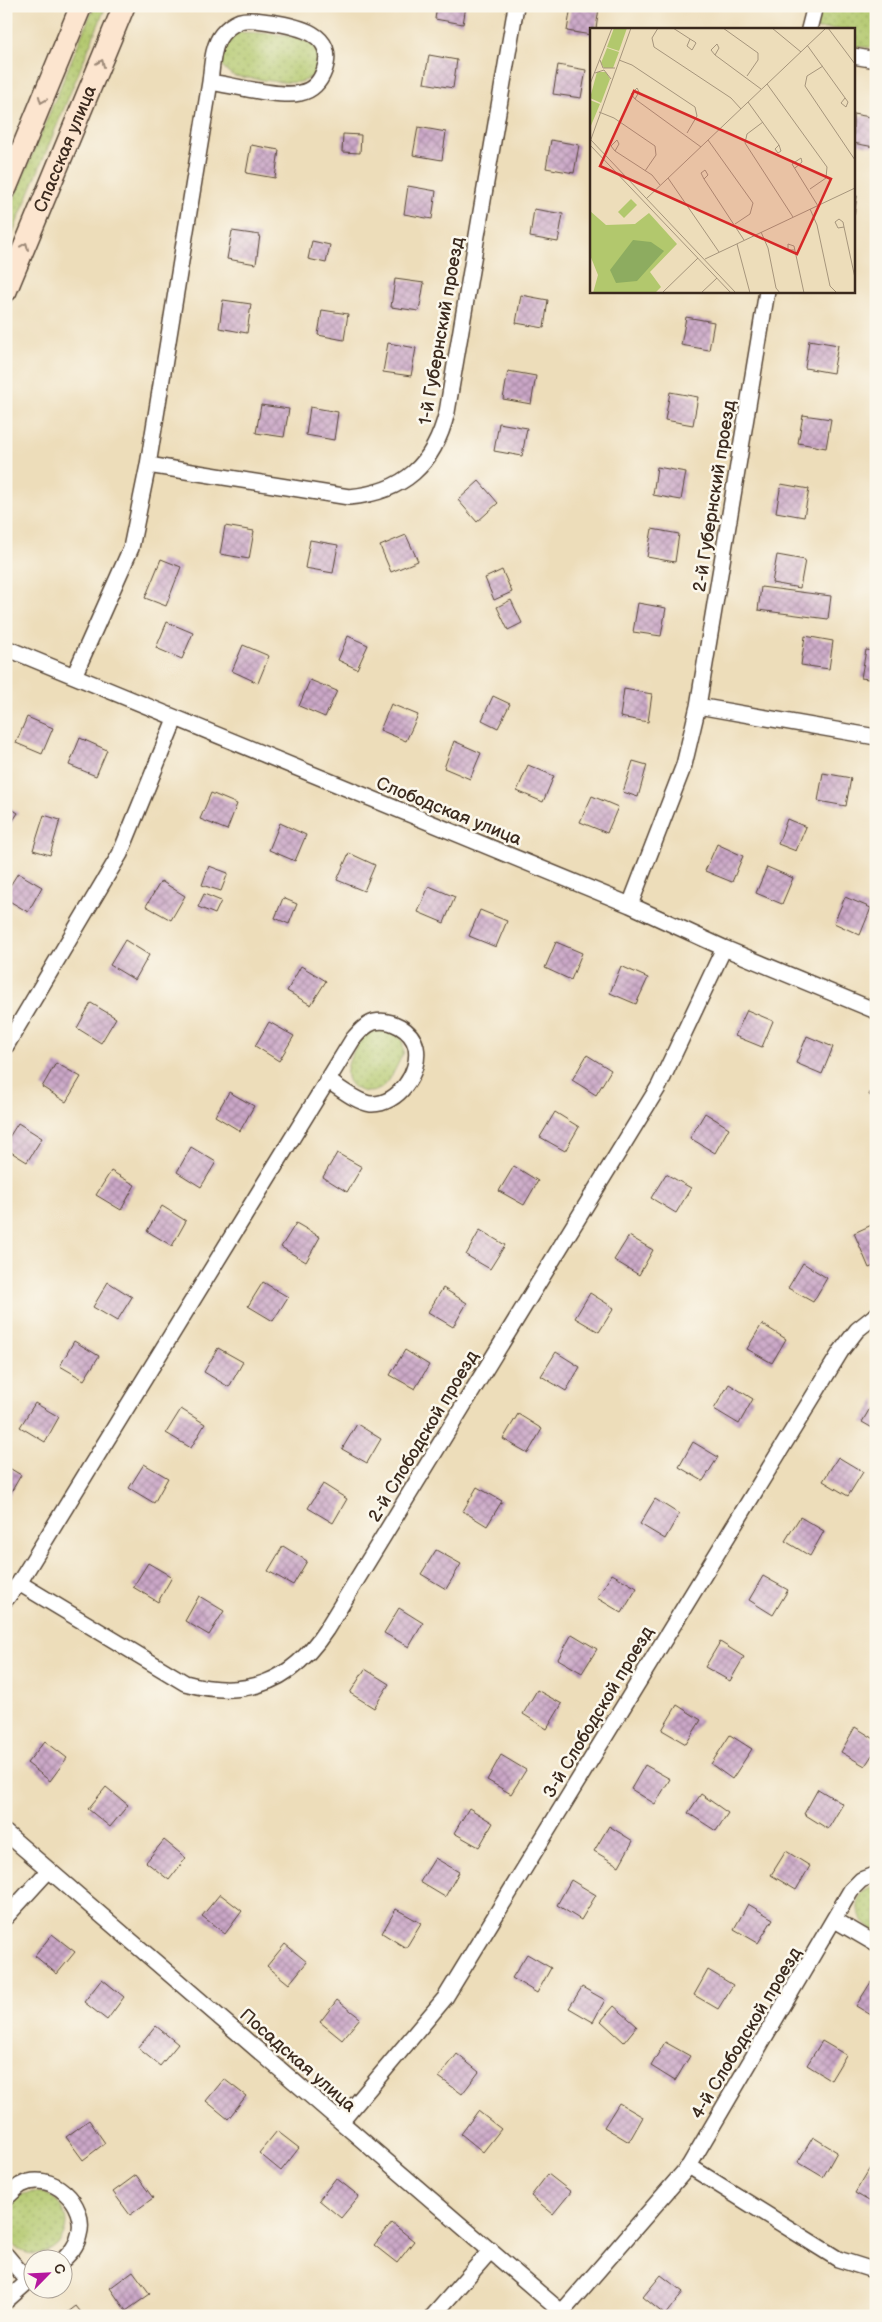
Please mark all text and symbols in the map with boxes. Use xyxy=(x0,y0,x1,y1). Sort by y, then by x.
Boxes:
inset map xyxy=(590,28,854,292)
one-way arrow xyxy=(94,59,105,68)
street label: Спасская улица xyxy=(30,82,101,216)
one-way arrow xyxy=(38,95,49,104)
street label: 1-й Губернский проезд xyxy=(415,235,468,427)
one-way arrow xyxy=(19,242,29,251)
street label: 2-й Губернский проезд xyxy=(689,399,740,594)
street label: Слободская улица xyxy=(373,773,525,850)
street label: 2-й Слободской проезд xyxy=(364,1347,483,1526)
street label: 3-й Слободской проезд xyxy=(539,1623,658,1802)
street label: 4-й Слободской проезд xyxy=(687,1944,806,2123)
street label: Посадская улица xyxy=(235,2004,360,2117)
north arrow xyxy=(22,2250,72,2300)
text: С xyxy=(50,2261,69,2277)

